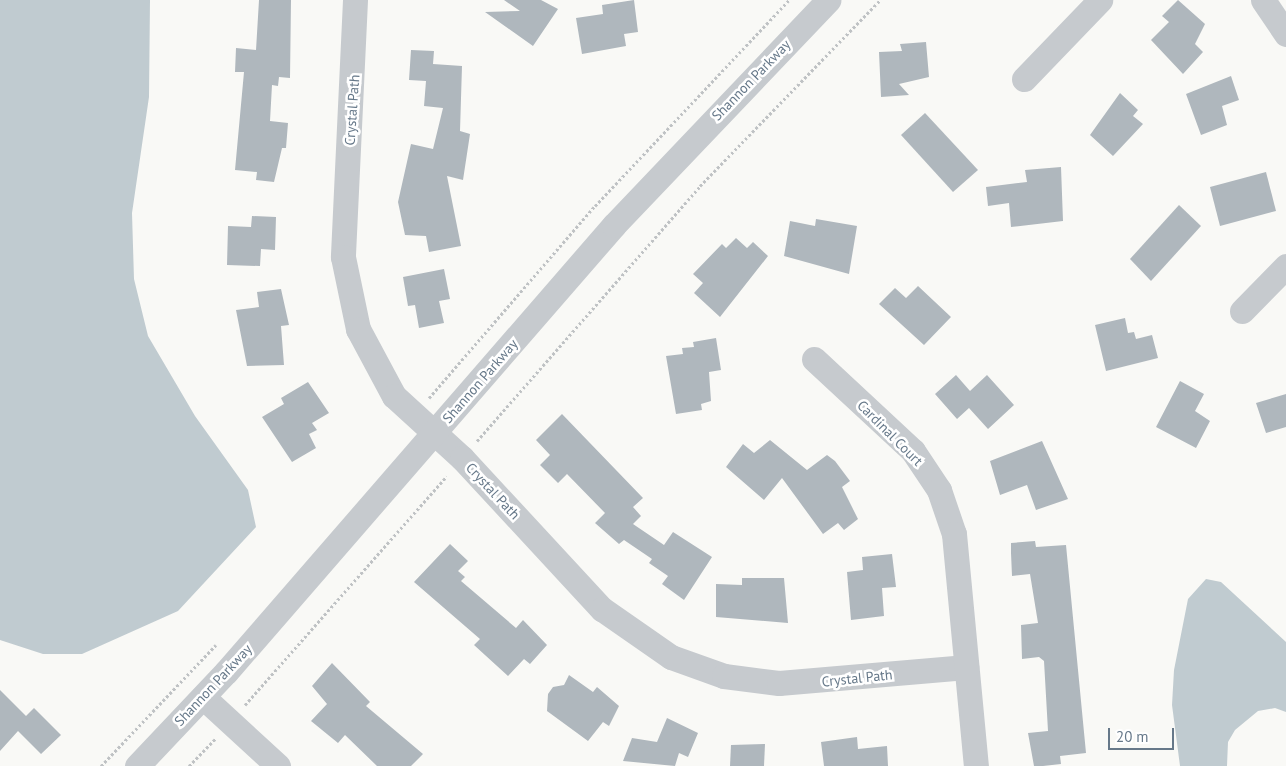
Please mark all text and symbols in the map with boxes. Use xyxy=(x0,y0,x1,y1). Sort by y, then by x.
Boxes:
street label: Shannon Parkway xyxy=(708,36,794,124)
street label: Crystal Path xyxy=(341,74,363,146)
street label: Shannon Parkway xyxy=(439,336,521,426)
street label: Cardinal Court xyxy=(854,397,926,469)
street label: Crystal Path xyxy=(463,459,523,523)
street label: Shannon Parkway xyxy=(171,641,255,729)
street label: Crystal Path xyxy=(821,666,893,690)
scale bar xyxy=(1111,718,1177,750)
text: 20 m xyxy=(1116,727,1149,746)

